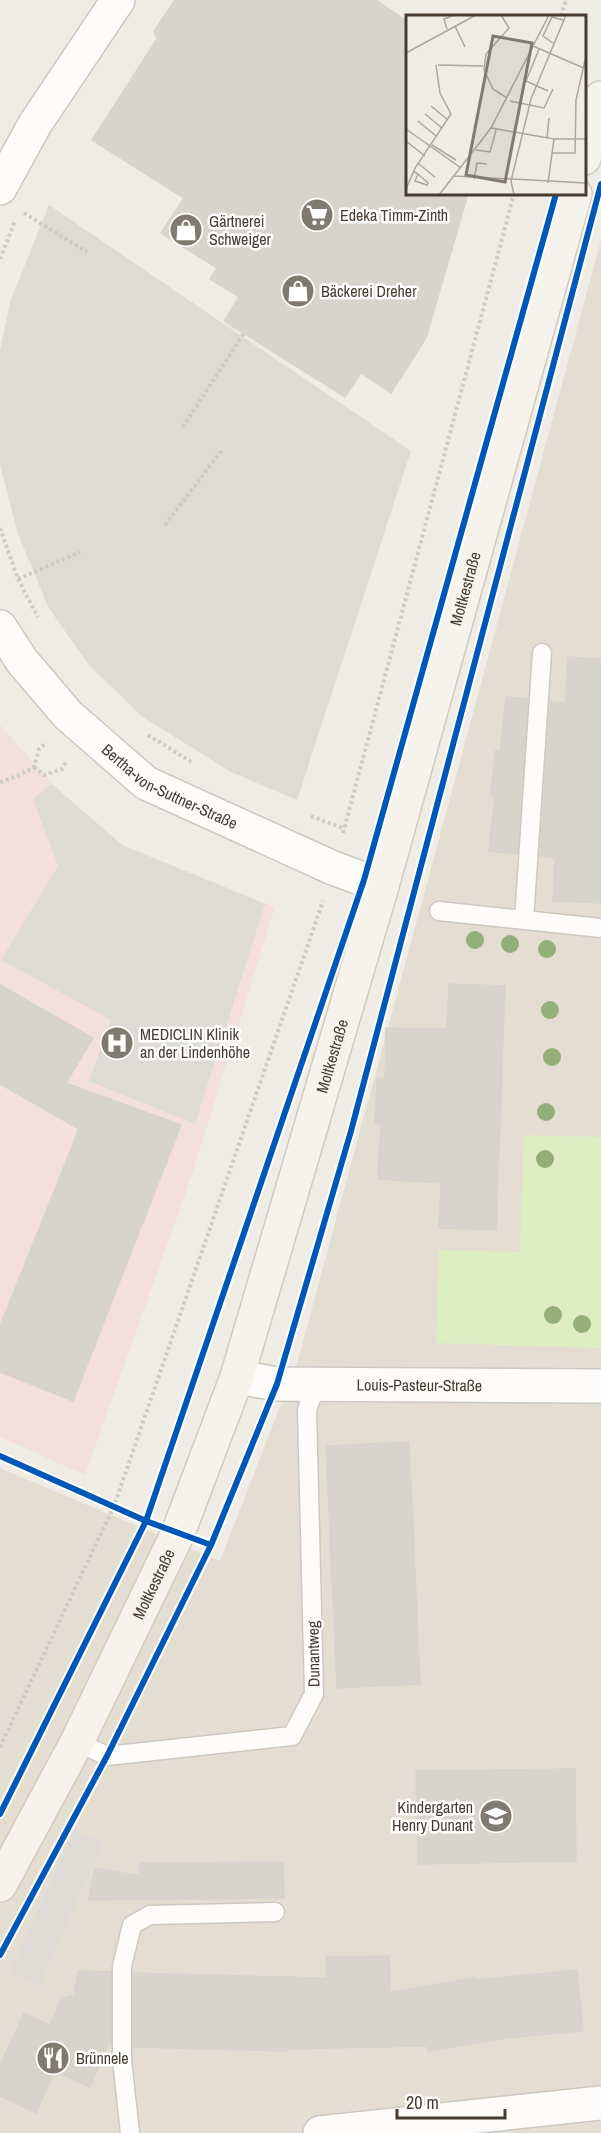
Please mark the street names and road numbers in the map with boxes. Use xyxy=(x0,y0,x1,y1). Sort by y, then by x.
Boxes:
street label: Moltkestraße xyxy=(444,549,486,628)
street label: Bertha-von-Suttner-Straße xyxy=(97,738,241,834)
street label: Moltkestraße xyxy=(310,1017,353,1096)
street label: Louis-Pasteur-Straße xyxy=(357,1373,482,1396)
street label: Moltkestraße xyxy=(127,1545,180,1623)
street label: Dunantweg xyxy=(301,1620,325,1687)

